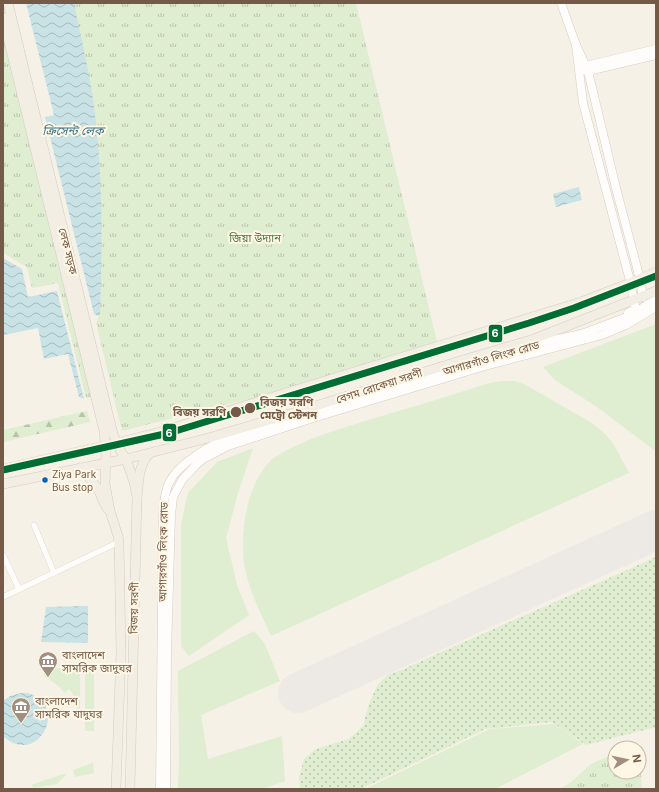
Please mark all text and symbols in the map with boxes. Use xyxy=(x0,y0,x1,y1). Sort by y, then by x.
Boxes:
water label: ক্রিসেন্ট লেক xyxy=(42,123,106,138)
street label: লেক সড়ক xyxy=(55,226,81,276)
park label: জিয়া উদ্যান xyxy=(228,231,281,245)
line badge: 6 xyxy=(488,324,503,343)
text: 6 xyxy=(491,326,499,340)
street label: আগারগাঁও লিংক রোড xyxy=(440,337,541,379)
street label: বেগম রোকেয়া সরণী xyxy=(334,365,425,407)
place label: বিজয় সরণি মেট্রো স্টেশন xyxy=(259,395,317,422)
marker: বিজয় সরণি মেট্রো স্টেশন xyxy=(243,401,257,415)
place label: বিজয় সরণি xyxy=(172,405,227,419)
marker: বিজয় সরণি xyxy=(229,405,243,419)
line badge: 6 xyxy=(162,423,177,442)
text: 6 xyxy=(165,426,173,440)
place label: Ziya Park Bus stop xyxy=(52,468,97,493)
marker: Ziya Park Bus stop xyxy=(40,475,50,485)
street label: আগারগাঁও লিংক রোড xyxy=(155,502,171,603)
street label: বিজয় সরণী xyxy=(127,581,141,635)
place label: বাংলাদেশ সামরিক জাদুঘর xyxy=(61,648,132,675)
museum icon: বাংলাদেশ সামরিক জাদুঘর xyxy=(37,650,59,678)
place label: বাংলাদেশ সামরিক যাদুঘর xyxy=(34,694,103,721)
museum icon: বাংলাদেশ সামরিক যাদুঘর xyxy=(10,696,32,724)
north arrow xyxy=(607,740,647,780)
text: N xyxy=(629,753,644,764)

